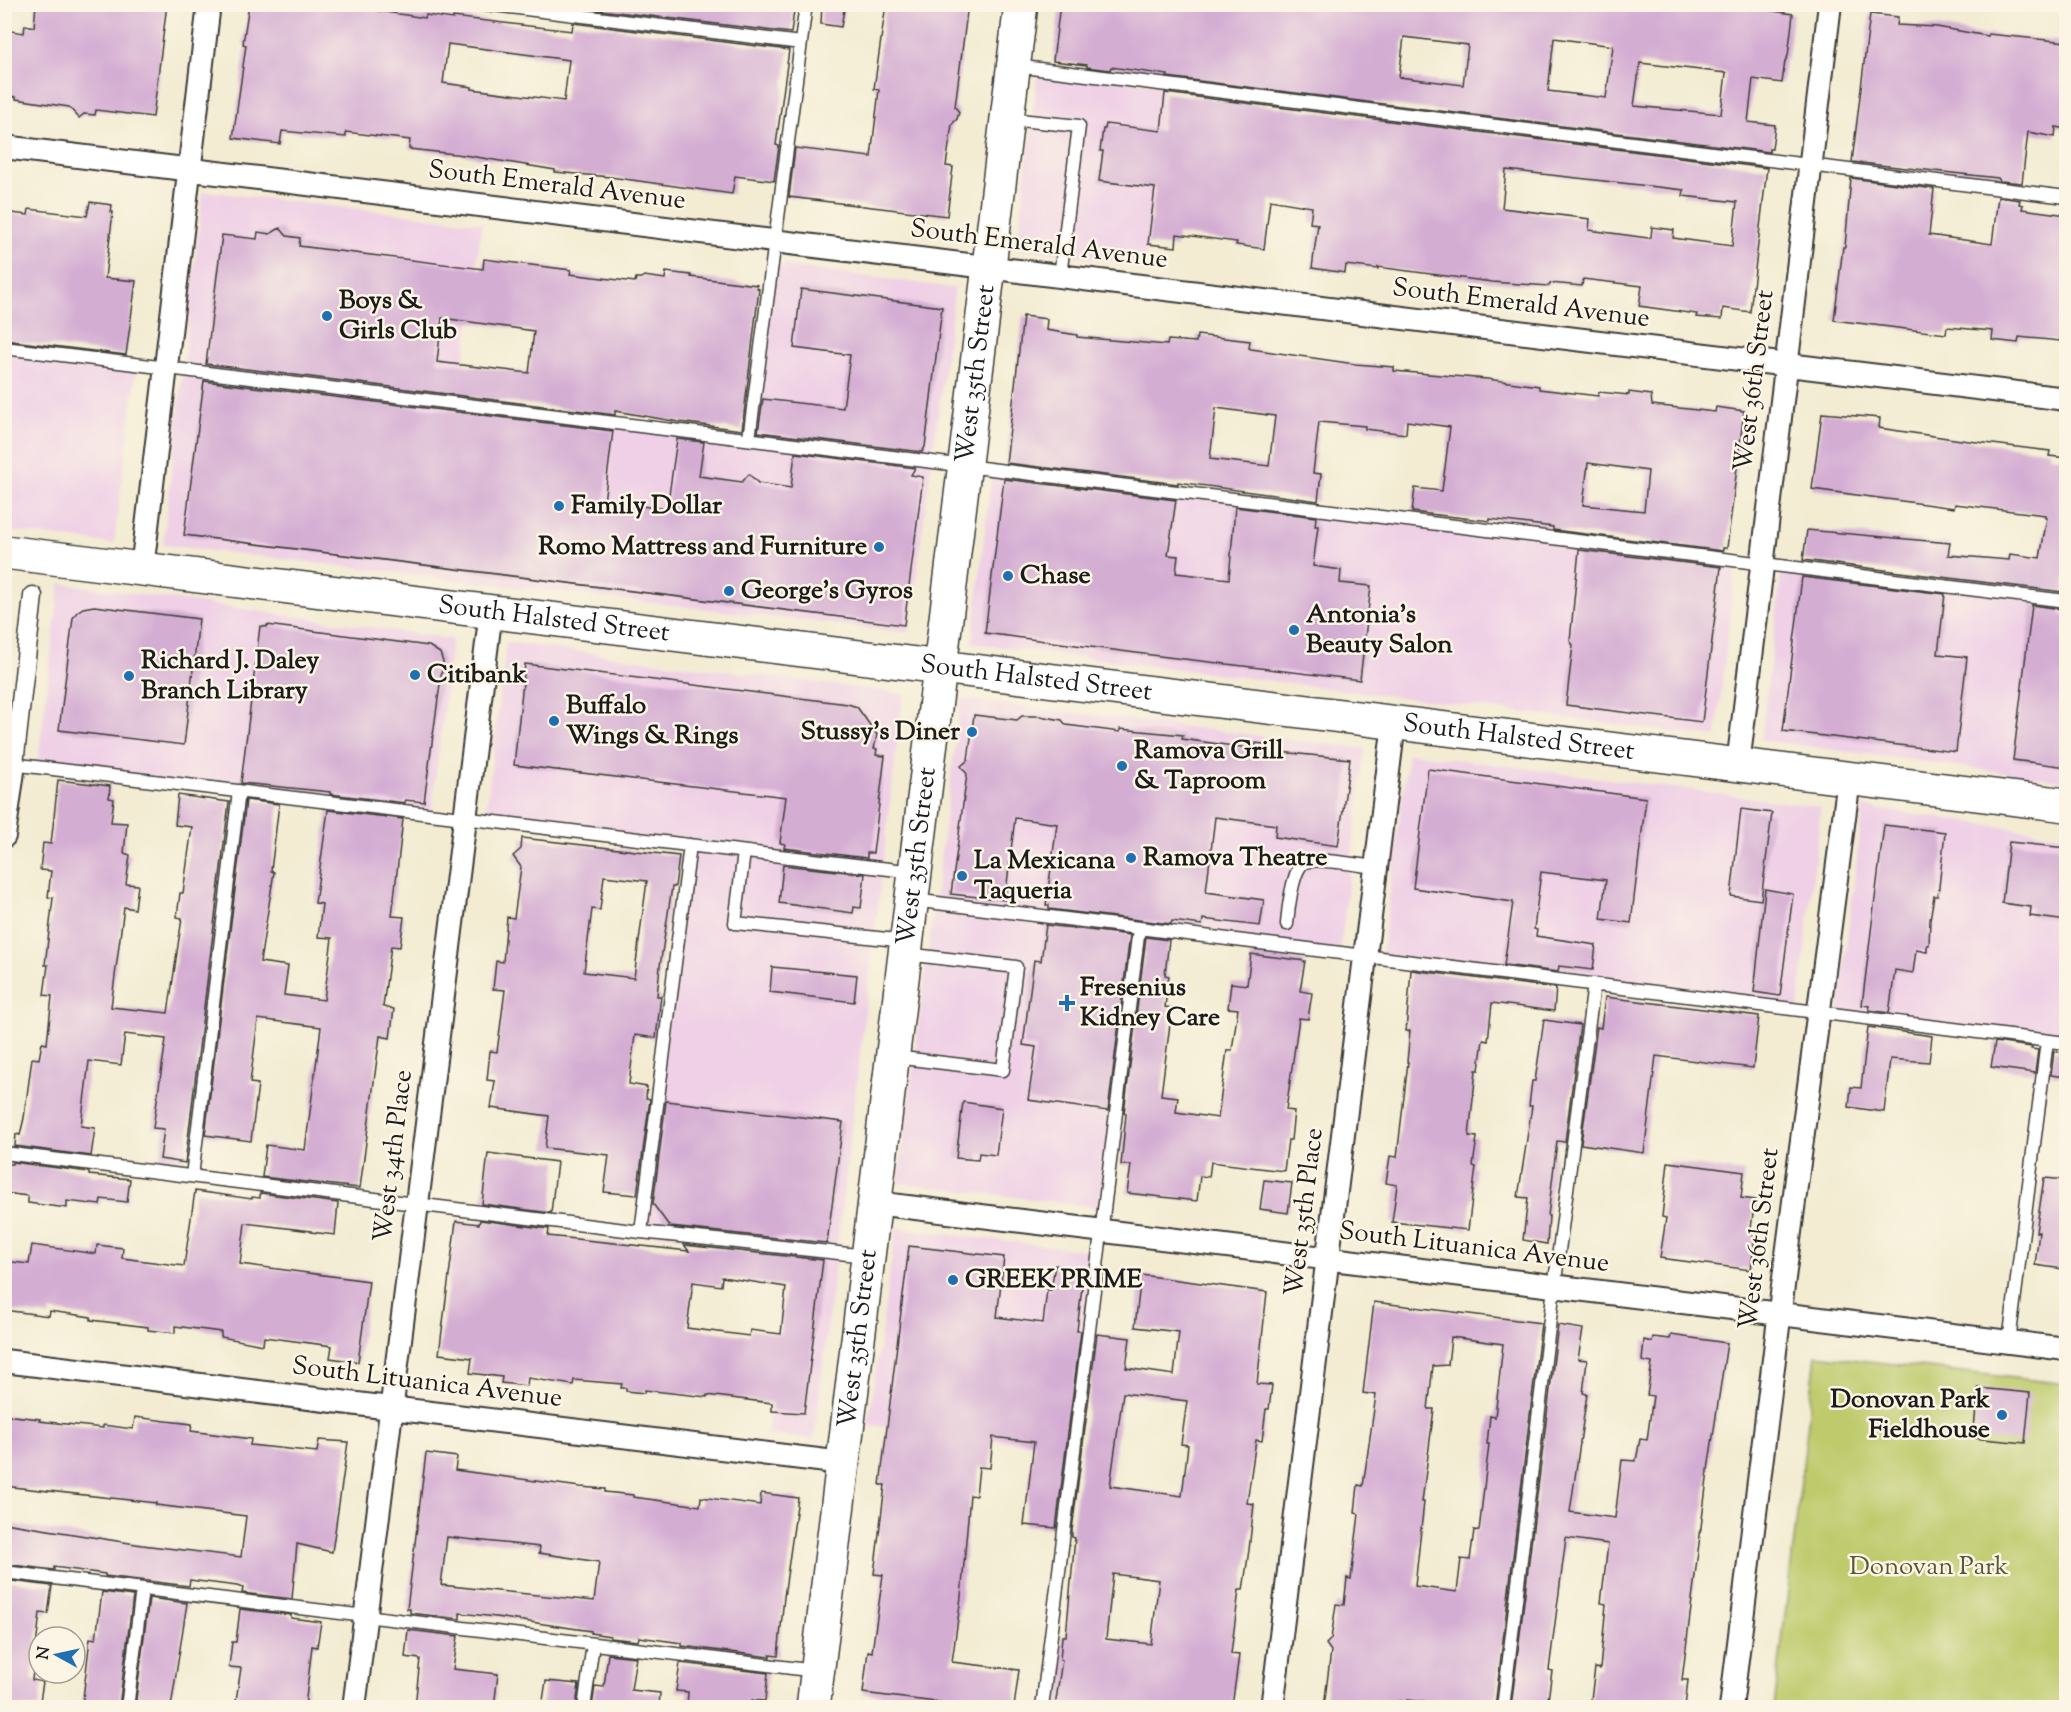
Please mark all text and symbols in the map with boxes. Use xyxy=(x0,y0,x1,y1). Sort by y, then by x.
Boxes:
street label: South Emerald Avenue xyxy=(426,152,688,220)
street label: South Emerald Avenue xyxy=(908,211,1170,279)
street label: South Emerald Avenue xyxy=(1390,270,1652,338)
street label: West 35th Street xyxy=(947,282,1005,465)
place label: Boys & Girls Club xyxy=(339,283,457,350)
street label: West 36th Street xyxy=(1725,288,1785,474)
marker: Boys & Girls Club xyxy=(320,309,334,323)
place label: Family Dollar xyxy=(571,488,722,525)
marker: Family Dollar xyxy=(552,499,566,513)
place label: Romo Mattress and Furniture xyxy=(538,529,867,566)
marker: Romo Mattress and Furniture xyxy=(872,540,886,554)
place label: Chase xyxy=(1020,558,1091,595)
marker: Chase xyxy=(1001,569,1015,583)
place label: George's Gyros xyxy=(741,573,913,610)
marker: George's Gyros xyxy=(722,584,736,598)
street label: South Halsted Street xyxy=(436,587,672,652)
place label: Antonia's Beauty Salon xyxy=(1306,597,1453,664)
marker: Antonia's Beauty Salon xyxy=(1287,623,1301,637)
place label: Richard J. Daley Branch Library xyxy=(141,643,319,710)
street label: South Halsted Street xyxy=(918,646,1154,711)
place label: Citibank xyxy=(427,657,527,694)
marker: Citibank xyxy=(408,668,422,682)
marker: Richard J. Daley Branch Library xyxy=(122,669,136,683)
place label: Buffalo Wings & Rings xyxy=(566,688,739,755)
street label: South Halsted Street xyxy=(1401,705,1637,770)
marker: Buffalo Wings & Rings xyxy=(547,714,561,728)
place label: Stussy's Diner xyxy=(800,714,960,751)
marker: Stussy's Diner xyxy=(965,725,979,739)
place label: Ramova Grill & Taproom xyxy=(1134,733,1284,800)
marker: Ramova Grill & Taproom xyxy=(1115,759,1129,773)
street label: West 35th Street xyxy=(888,765,946,948)
place label: Ramova Theatre xyxy=(1143,840,1327,877)
place label: La Mexicana Taqueria xyxy=(974,843,1115,910)
marker: Ramova Theatre xyxy=(1124,851,1138,865)
marker: La Mexicana Taqueria xyxy=(955,869,969,883)
place label: Fresenius Kidney Care xyxy=(1080,970,1220,1037)
marker: Fresenius Kidney Care xyxy=(1058,994,1076,1012)
street label: West 34th Place xyxy=(365,1068,423,1244)
street label: West 35th Place xyxy=(1276,1126,1334,1298)
street label: West 36th Street xyxy=(1730,1146,1790,1332)
street label: South Lituanica Avenue xyxy=(1337,1213,1611,1283)
street label: West 35th Street xyxy=(829,1247,887,1430)
place label: GREEK PRIME xyxy=(965,1262,1142,1299)
marker: GREEK PRIME xyxy=(946,1273,960,1287)
street label: South Lituanica Avenue xyxy=(290,1348,564,1418)
place label: Donovan Park Fieldhouse xyxy=(1830,1382,1991,1449)
marker: Donovan Park Fieldhouse xyxy=(1995,1408,2009,1422)
park label: Donovan Park xyxy=(1849,1549,2009,1586)
north arrow xyxy=(27,1625,87,1685)
text: N xyxy=(32,1645,57,1661)

